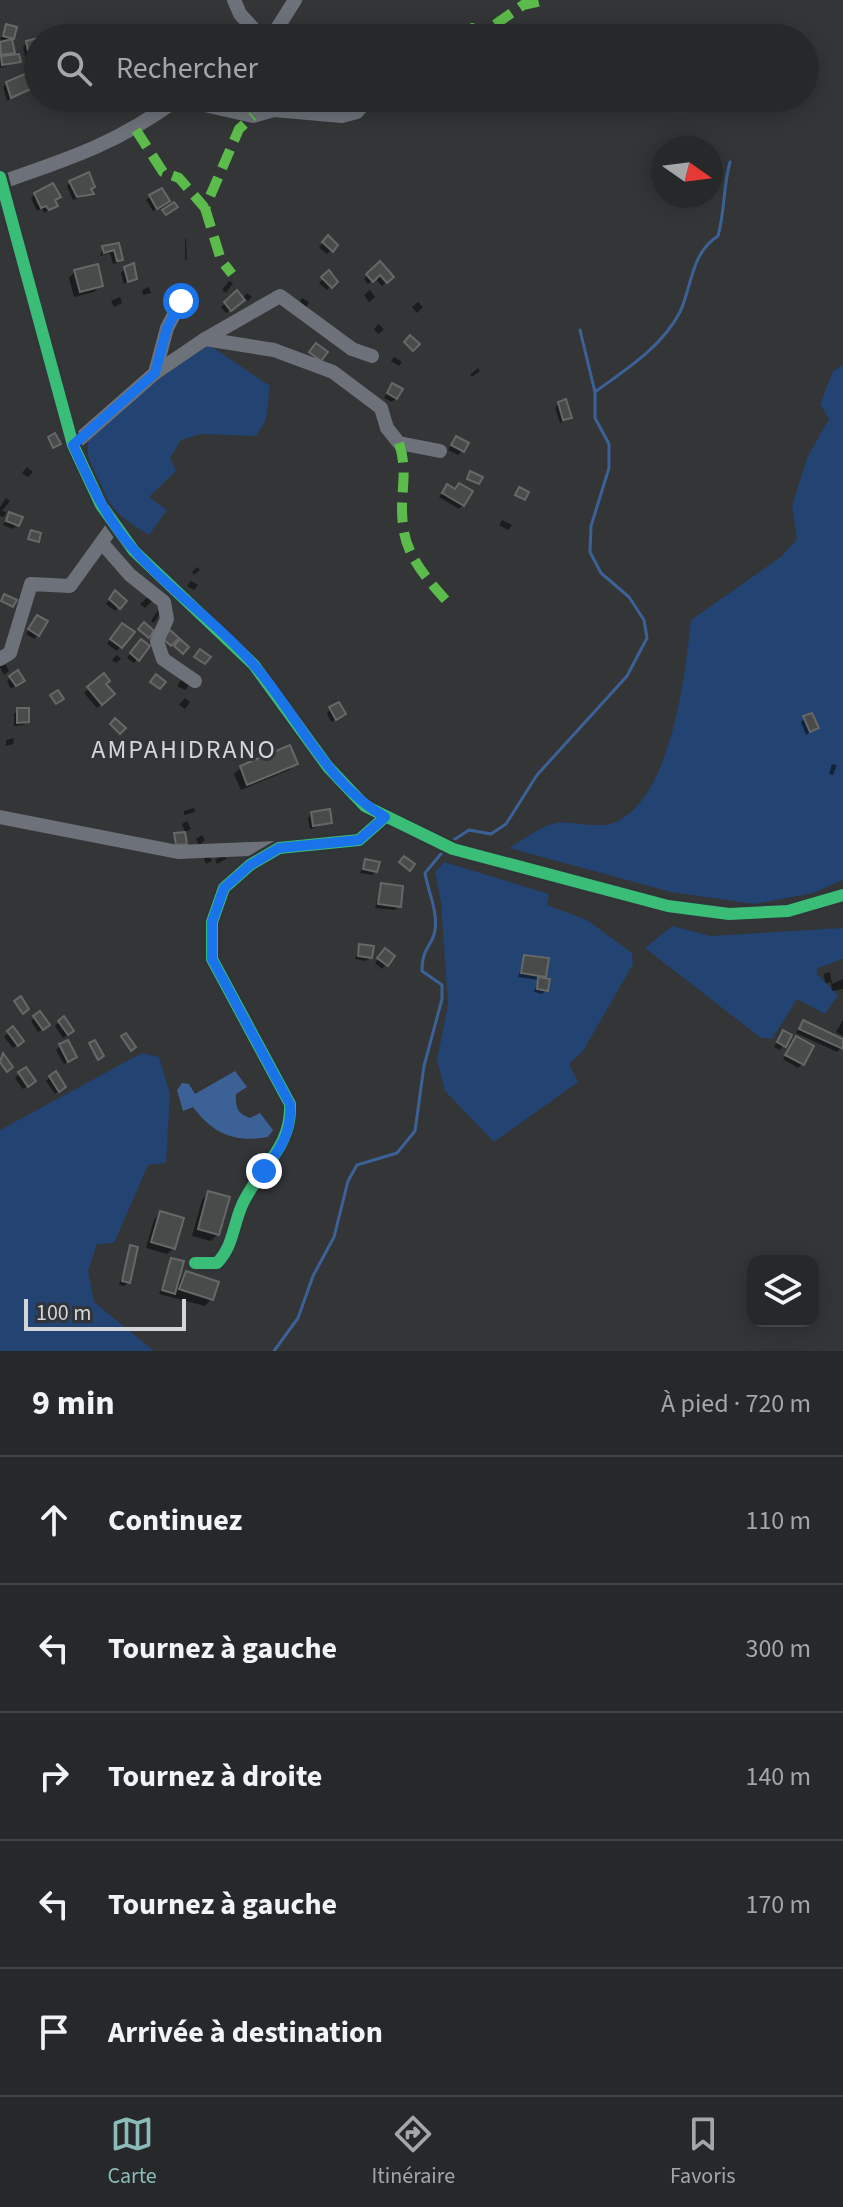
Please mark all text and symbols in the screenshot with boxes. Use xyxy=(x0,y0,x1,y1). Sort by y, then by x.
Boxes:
search box xyxy=(24,24,819,112)
icon: search xyxy=(52,46,96,90)
text: Rechercher xyxy=(116,47,258,90)
north arrow xyxy=(651,136,723,208)
route start xyxy=(163,283,199,319)
district label: AMPAHIDRANO xyxy=(91,731,277,768)
route end xyxy=(246,1153,282,1189)
map controls xyxy=(747,1255,819,1327)
button: layers xyxy=(747,1255,819,1327)
scale bar xyxy=(24,1295,186,1331)
text: 100 m xyxy=(36,1297,91,1329)
text: 9 min xyxy=(32,1379,115,1428)
text: À pied · 720 m xyxy=(661,1385,811,1422)
icon: ahead xyxy=(32,1498,76,1542)
text: Continuez xyxy=(108,1499,242,1542)
text: 110 m xyxy=(745,1502,811,1539)
icon: left xyxy=(32,1626,76,1670)
text: Tournez à gauche xyxy=(108,1627,337,1670)
text: 300 m xyxy=(745,1630,811,1667)
icon: right xyxy=(32,1754,76,1798)
text: Tournez à droite xyxy=(108,1755,322,1798)
text: 140 m xyxy=(745,1758,811,1795)
icon: left xyxy=(32,1882,76,1926)
text: Tournez à gauche xyxy=(108,1883,337,1926)
text: 170 m xyxy=(745,1886,811,1923)
icon: arrive xyxy=(32,2010,76,2054)
text: Arrivée à destination xyxy=(108,2011,383,2054)
tab: Carte xyxy=(107,2112,157,2192)
tab: Itinéraire xyxy=(372,2112,455,2192)
tab: Favoris xyxy=(670,2112,736,2192)

